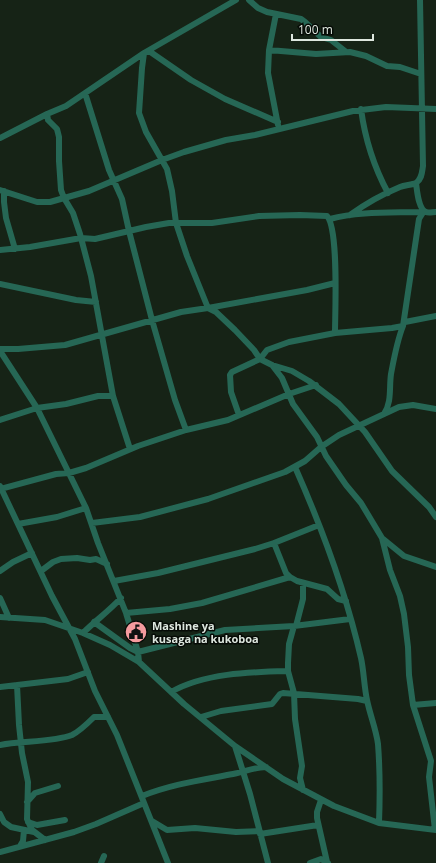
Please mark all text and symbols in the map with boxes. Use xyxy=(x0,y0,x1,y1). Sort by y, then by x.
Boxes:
scale bar xyxy=(292,16,373,42)
text: 100 m xyxy=(298,21,333,38)
place label: Mashine ya kusaga na kukoboa xyxy=(152,618,259,646)
public building icon: Mashine ya kusaga na kukoboa xyxy=(123,619,149,645)

